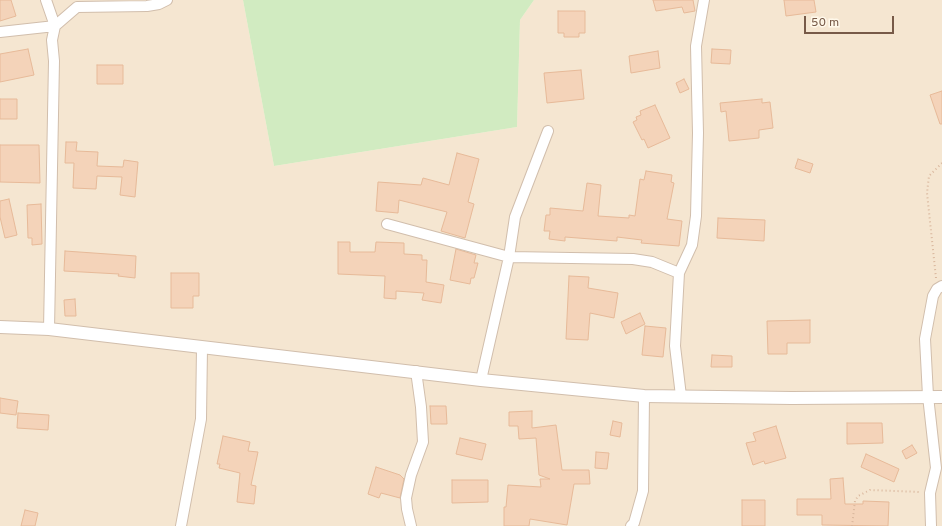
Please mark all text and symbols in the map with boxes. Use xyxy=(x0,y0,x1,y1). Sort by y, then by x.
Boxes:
scale bar xyxy=(806,8,896,34)
text: 50 m xyxy=(811,15,839,31)

